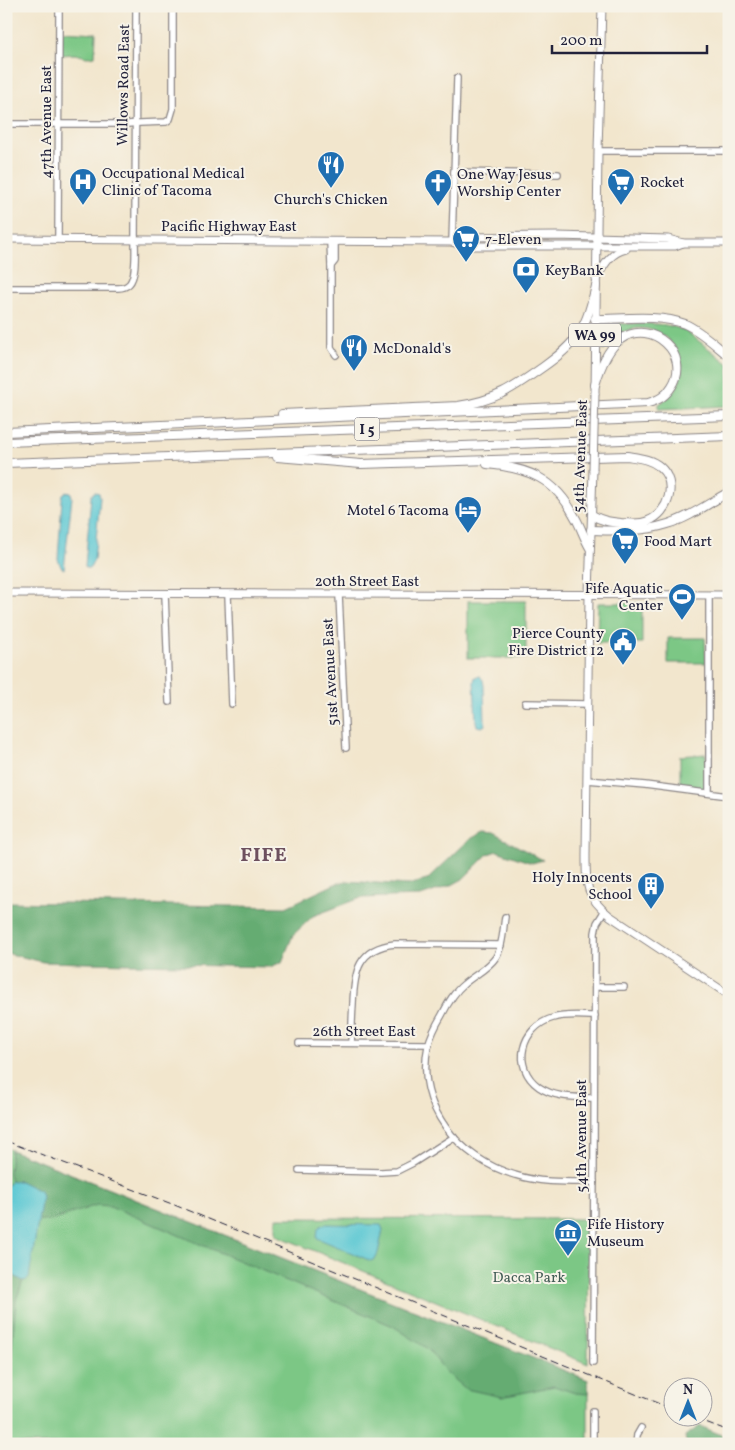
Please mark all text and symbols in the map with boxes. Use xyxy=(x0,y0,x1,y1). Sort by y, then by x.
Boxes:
scale bar xyxy=(552,22,708,54)
street label: Willows Road East xyxy=(113,24,136,146)
text: 200 m xyxy=(560,31,603,52)
street label: 47th Avenue East xyxy=(37,65,58,179)
restaurant icon: Church's Chicken xyxy=(316,150,346,189)
place label: Occupational Medical Clinic of Tacoma xyxy=(102,164,245,202)
place label: One Way Jesus Worship Center xyxy=(457,165,561,203)
hospital icon: Occupational Medical Clinic of Tacoma xyxy=(68,167,98,206)
supermarket icon: Rocket xyxy=(606,167,636,206)
church icon: One Way Jesus Worship Center xyxy=(423,168,453,207)
place label: Rocket xyxy=(640,173,685,194)
place label: Church's Chicken xyxy=(274,190,388,211)
street label: Pacific Highway East xyxy=(161,217,297,238)
supermarket icon: 7-Eleven xyxy=(451,224,481,263)
place label: 7-Eleven xyxy=(485,230,542,251)
bank icon: KeyBank xyxy=(511,255,541,294)
place label: KeyBank xyxy=(545,261,604,282)
road number: WA 99 xyxy=(569,324,621,346)
restaurant icon: McDonald's xyxy=(339,333,369,372)
place label: McDonald's xyxy=(373,339,451,360)
street label: 54th Avenue East xyxy=(569,399,594,513)
road number: I 5 xyxy=(354,418,380,440)
hotel icon: Motel 6 Tacoma xyxy=(453,495,483,534)
place label: Motel 6 Tacoma xyxy=(347,501,449,522)
supermarket icon: Food Mart xyxy=(610,526,640,565)
place label: Food Mart xyxy=(644,532,712,553)
street label: 20th Street East xyxy=(315,572,419,593)
place label: Fife Aquatic Center xyxy=(585,579,663,617)
sports icon: Fife Aquatic Center xyxy=(667,582,697,621)
street label: 51st Avenue East xyxy=(318,617,345,726)
place label: Pierce County Fire District 12 xyxy=(508,624,604,662)
public building icon: Pierce County Fire District 12 xyxy=(608,627,638,666)
district label: FIFE xyxy=(240,842,288,870)
place label: Holy Innocents School xyxy=(532,868,632,906)
building icon: Holy Innocents School xyxy=(636,871,666,910)
street label: 26th Street East xyxy=(312,1022,416,1043)
street label: 54th Avenue East xyxy=(572,1079,593,1193)
place label: Fife History Museum xyxy=(587,1215,664,1253)
museum icon: Fife History Museum xyxy=(553,1218,583,1257)
park label: Dacca Park xyxy=(493,1268,565,1289)
north arrow xyxy=(662,1378,712,1428)
text: N xyxy=(683,1381,693,1400)

